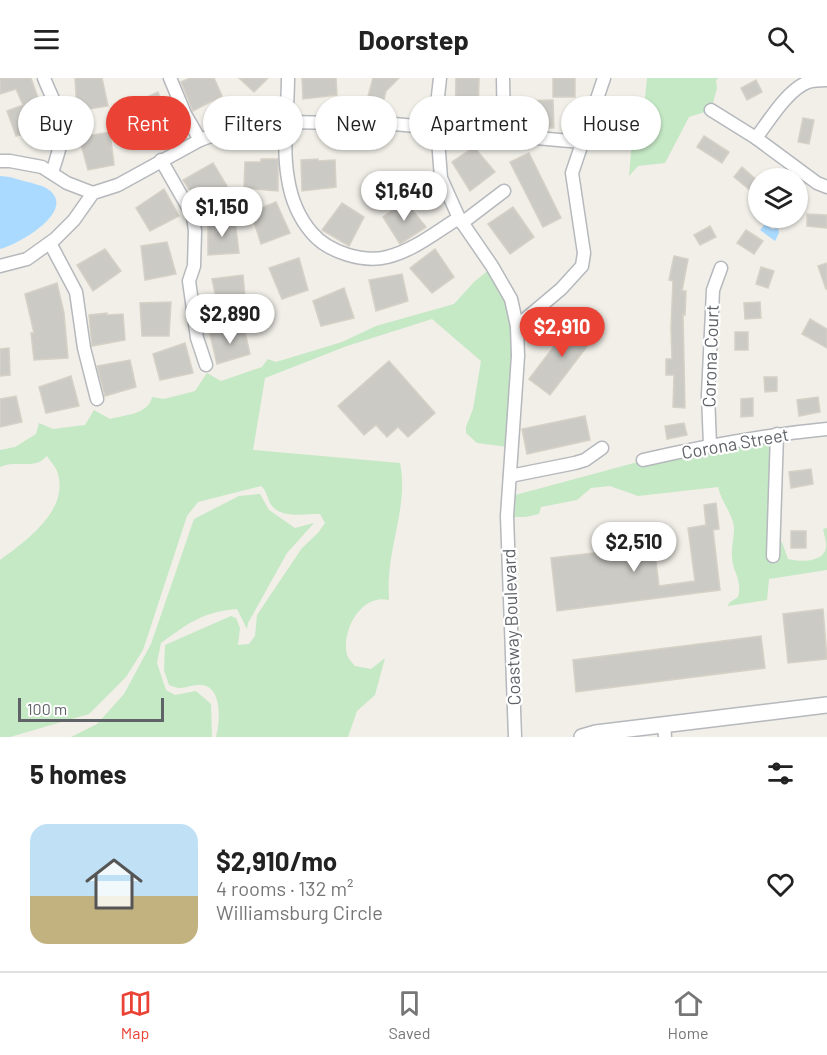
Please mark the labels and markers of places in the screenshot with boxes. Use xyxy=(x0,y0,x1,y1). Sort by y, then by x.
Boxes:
pin: $1,640 xyxy=(355,171,453,222)
pin: $1,150 xyxy=(173,187,271,238)
pin: $2,890 xyxy=(181,294,279,345)
pin: $2,910 xyxy=(513,307,611,358)
pin: $2,510 xyxy=(585,522,683,573)

